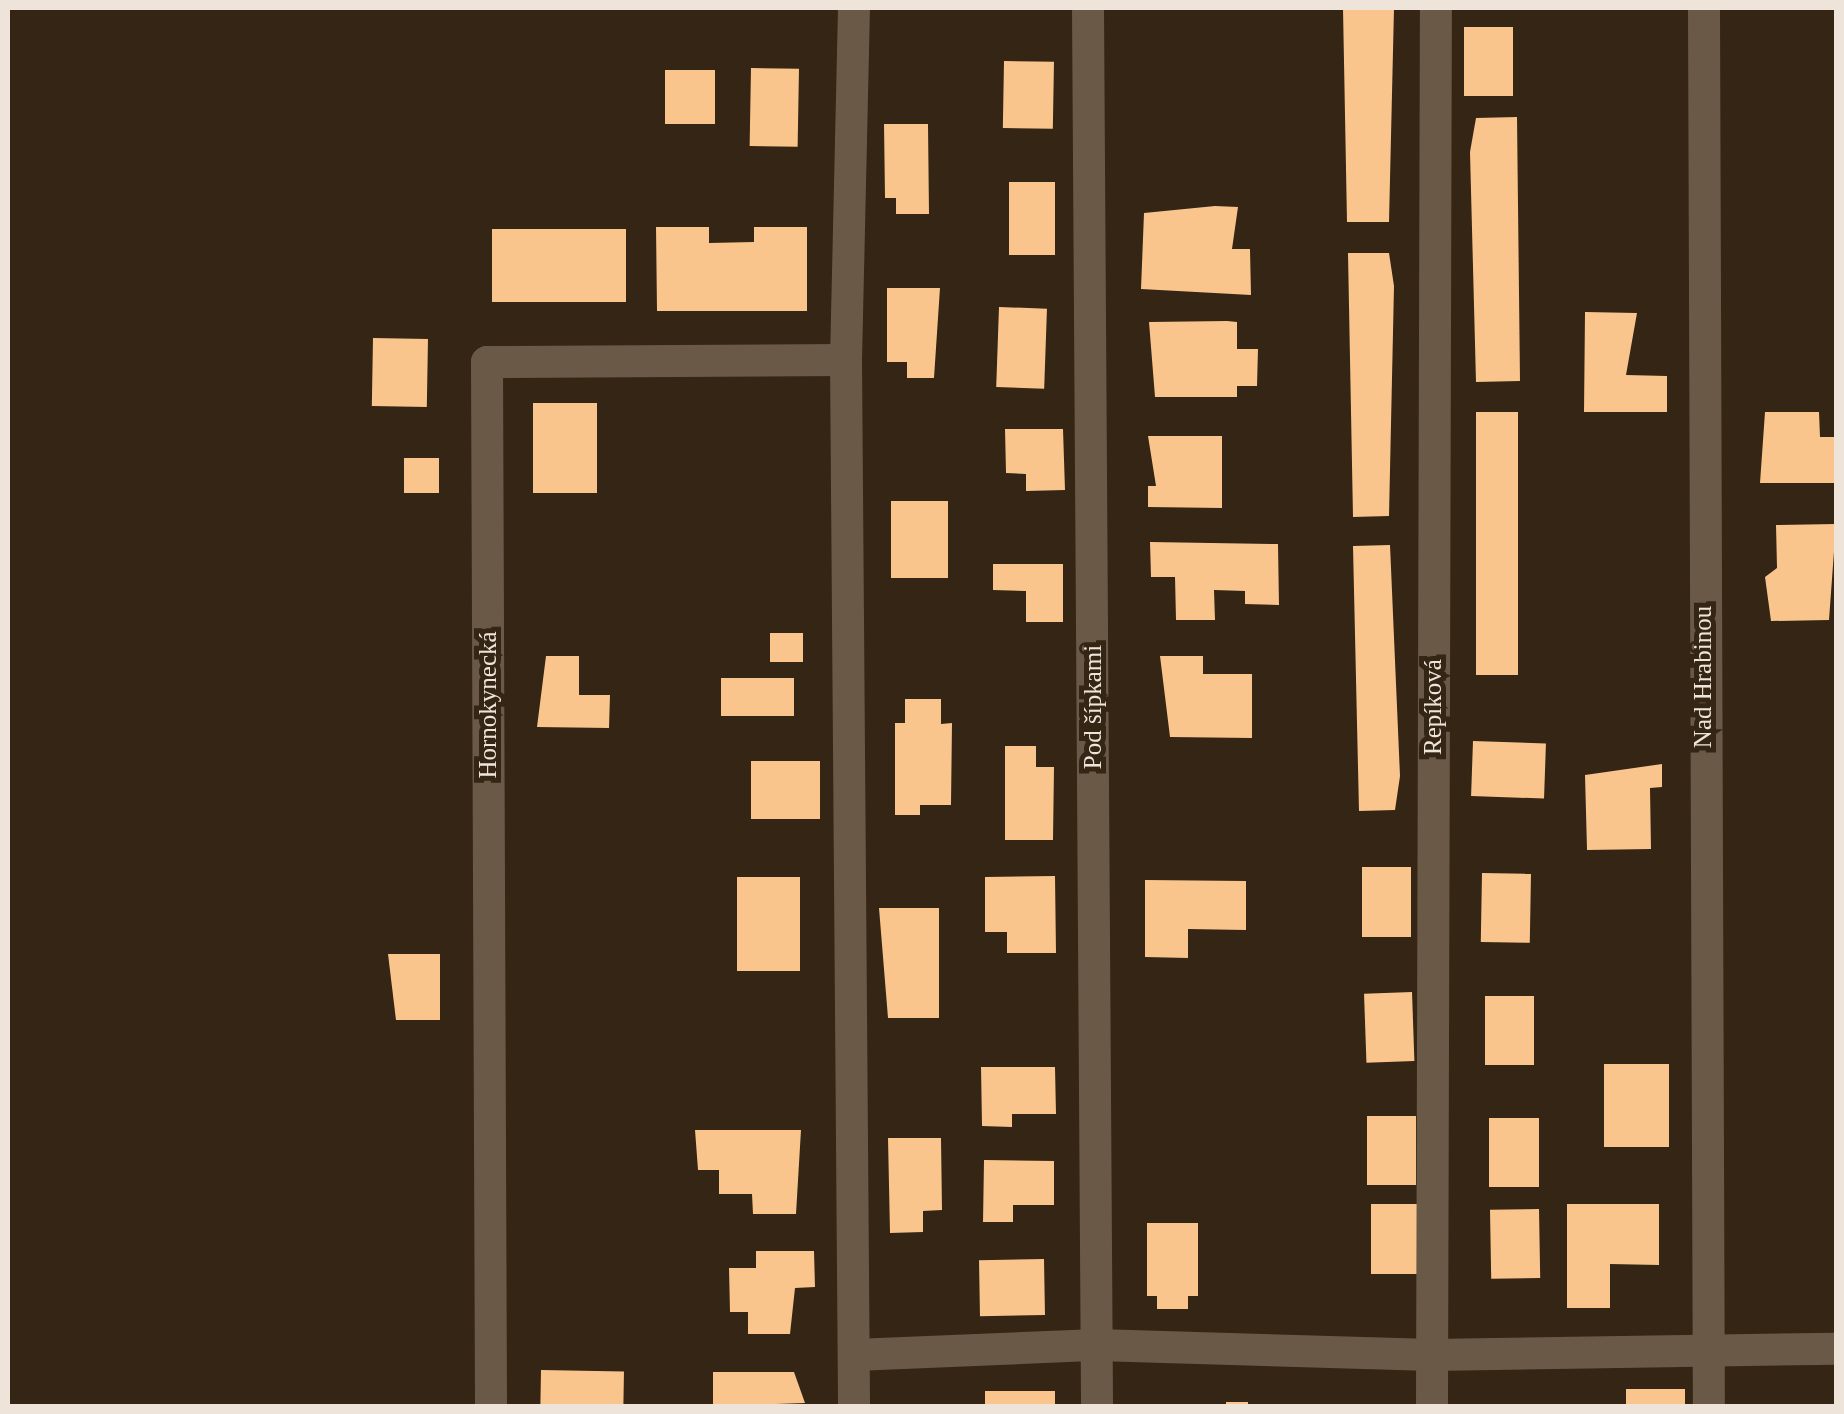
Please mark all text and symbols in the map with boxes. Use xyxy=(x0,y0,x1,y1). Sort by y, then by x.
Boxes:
street label: Nad Hrabinou xyxy=(1688,606,1718,748)
street label: Hornokynecká xyxy=(473,631,503,779)
street label: Pod šípkami xyxy=(1078,645,1108,769)
street label: Repíková xyxy=(1418,659,1448,755)

